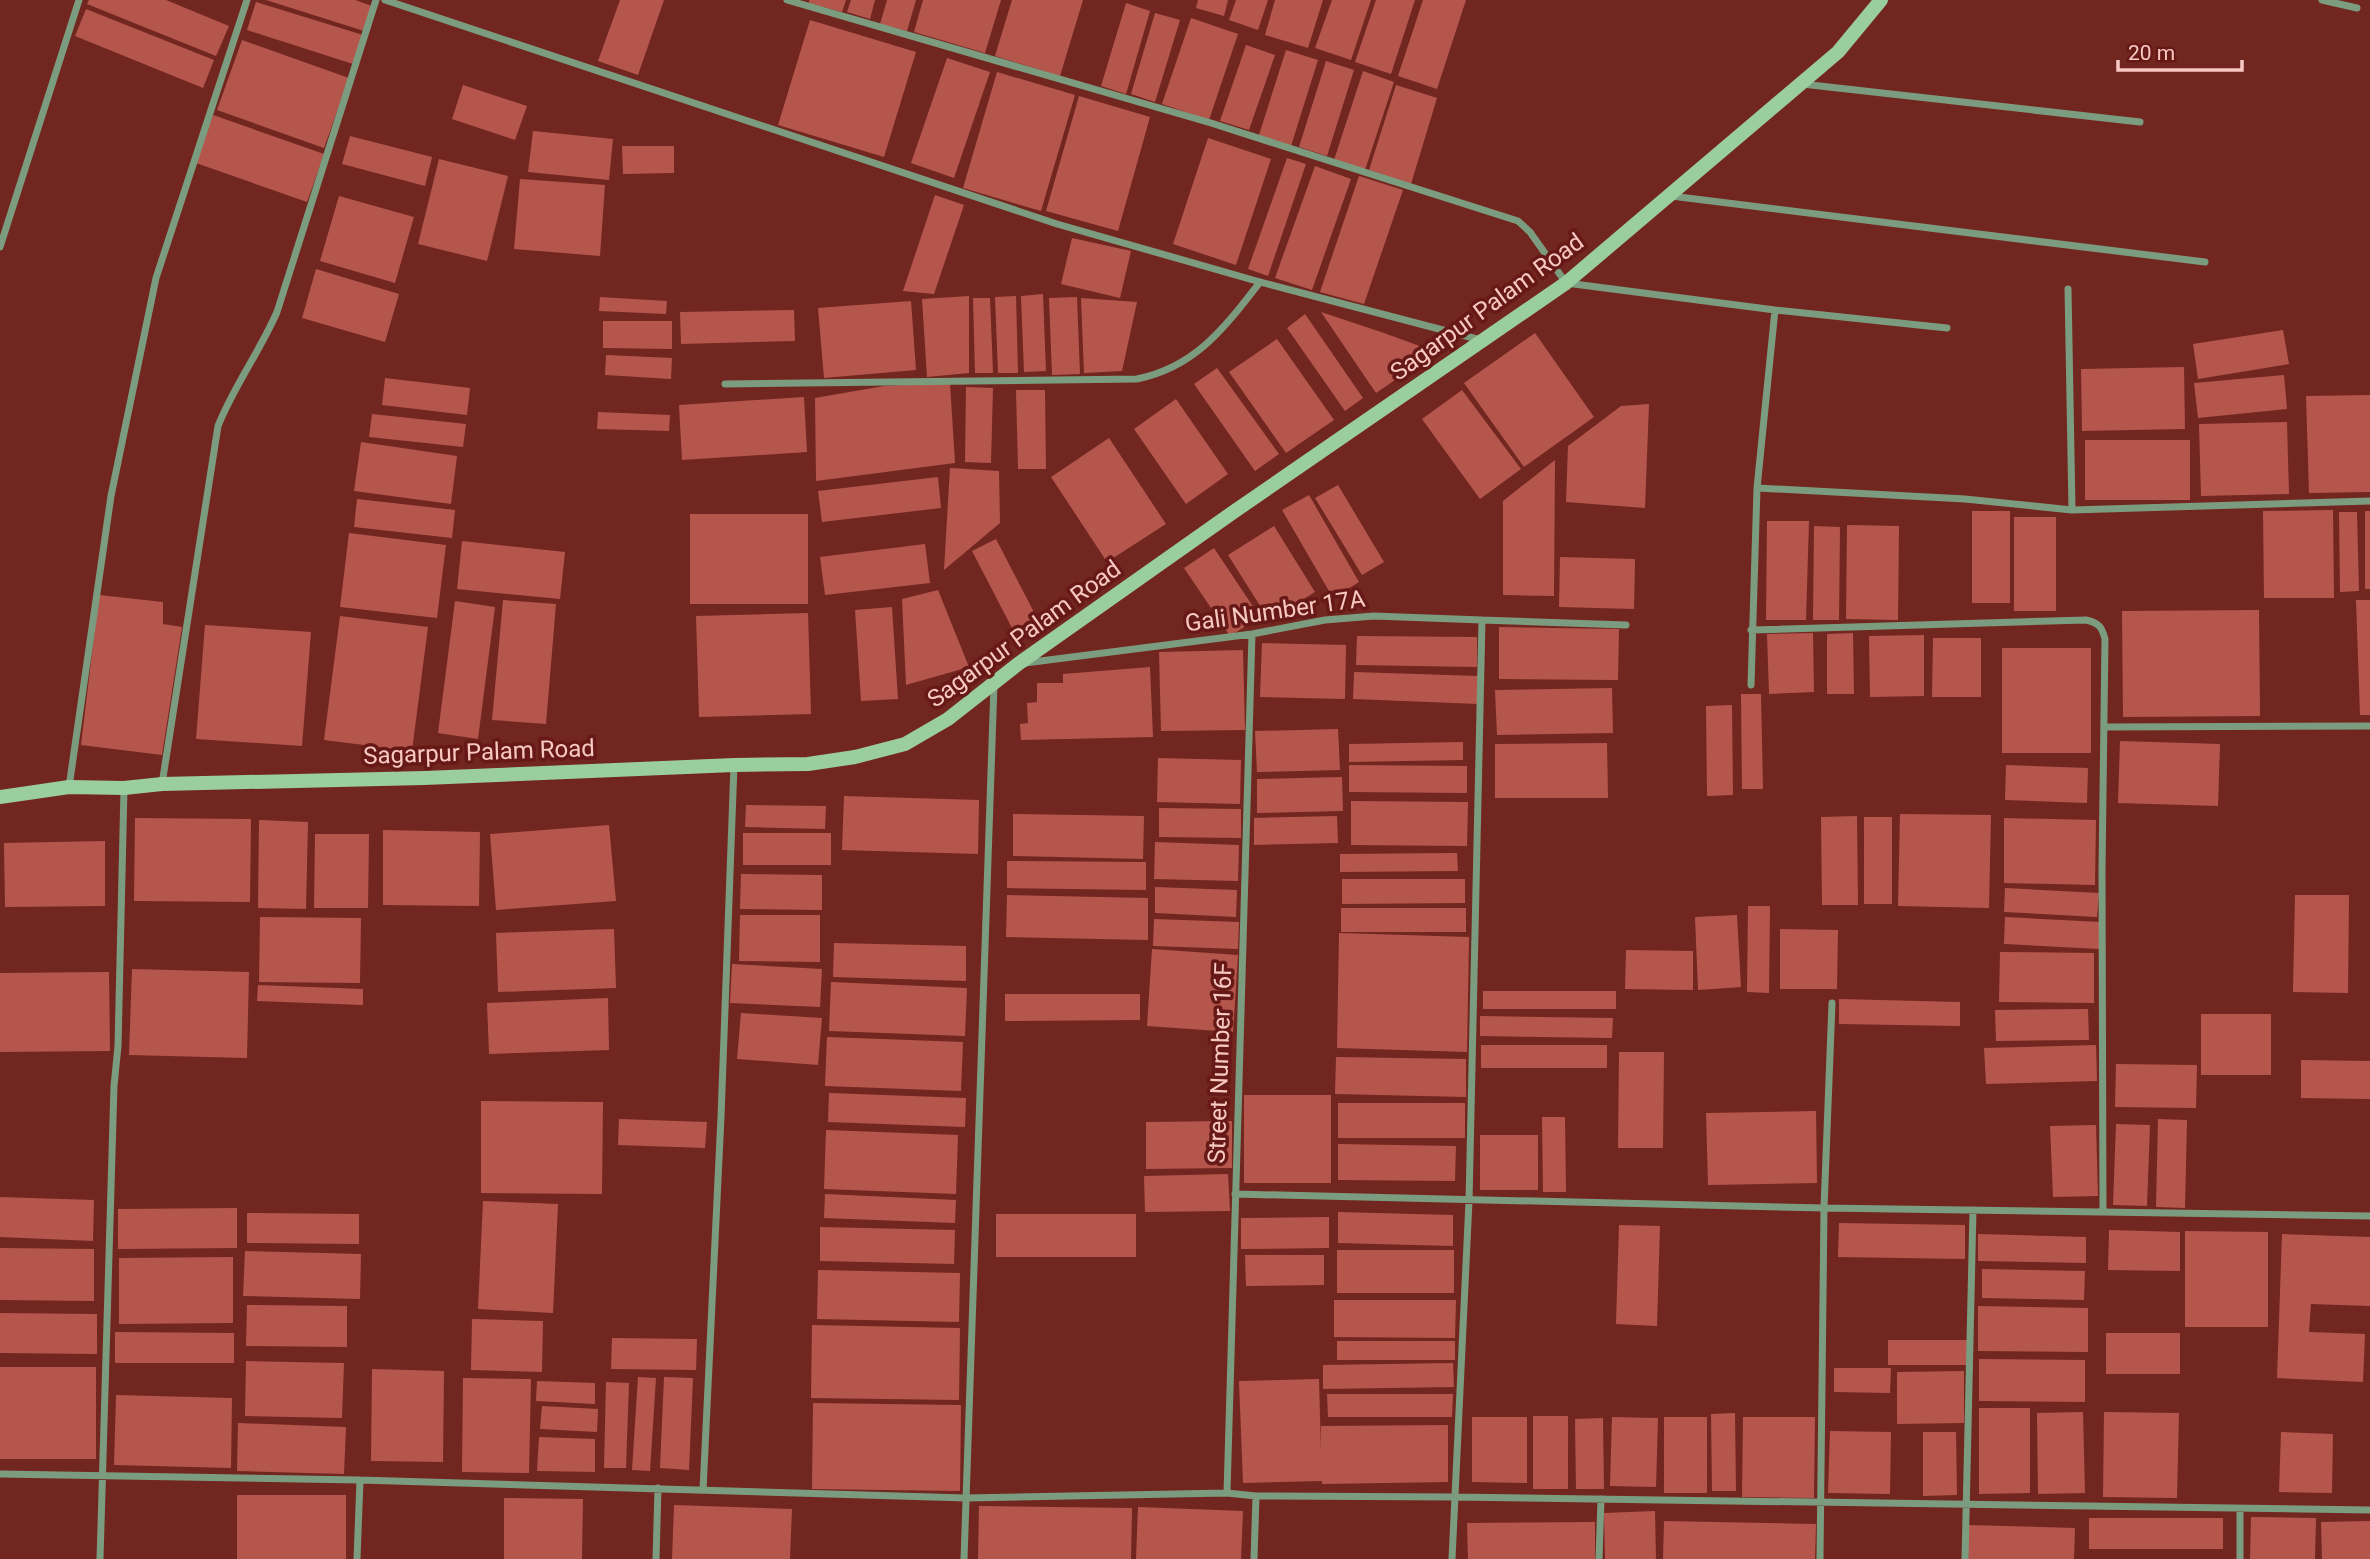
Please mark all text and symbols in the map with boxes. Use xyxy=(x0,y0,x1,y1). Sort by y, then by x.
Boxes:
scale bar xyxy=(2118,28,2242,72)
text: 20 m xyxy=(2128,41,2175,65)
street label: Sagarpur Palam Road xyxy=(1385,228,1589,386)
street label: Sagarpur Palam Road xyxy=(922,555,1126,713)
street label: Gali Number 17A xyxy=(1183,584,1367,637)
street label: Sagarpur Palam Road xyxy=(363,734,595,770)
street label: Street Number 16F xyxy=(1202,962,1238,1164)

